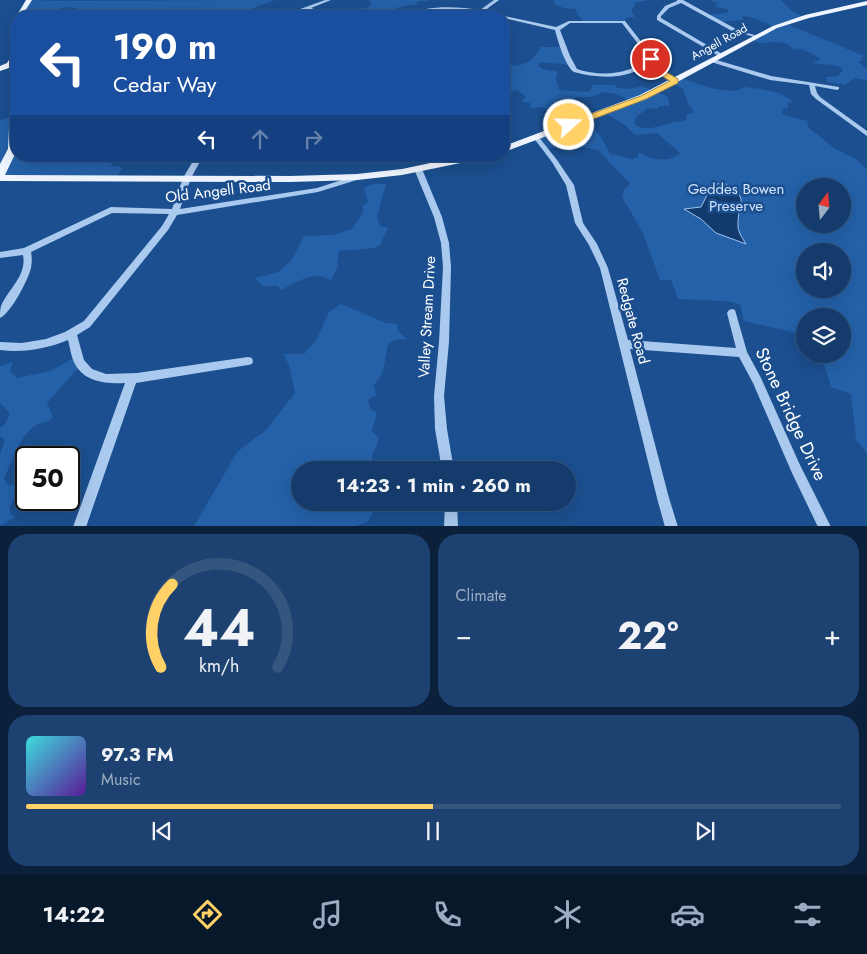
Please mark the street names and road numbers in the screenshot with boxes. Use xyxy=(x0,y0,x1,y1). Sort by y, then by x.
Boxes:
street label: Angell Road xyxy=(687,19,751,65)
street label: Old Angell Road xyxy=(164,174,272,208)
street label: Valley Stream Drive xyxy=(413,255,441,379)
street label: Redgate Road xyxy=(611,275,655,367)
street label: Stone Bridge Drive xyxy=(749,343,833,485)

